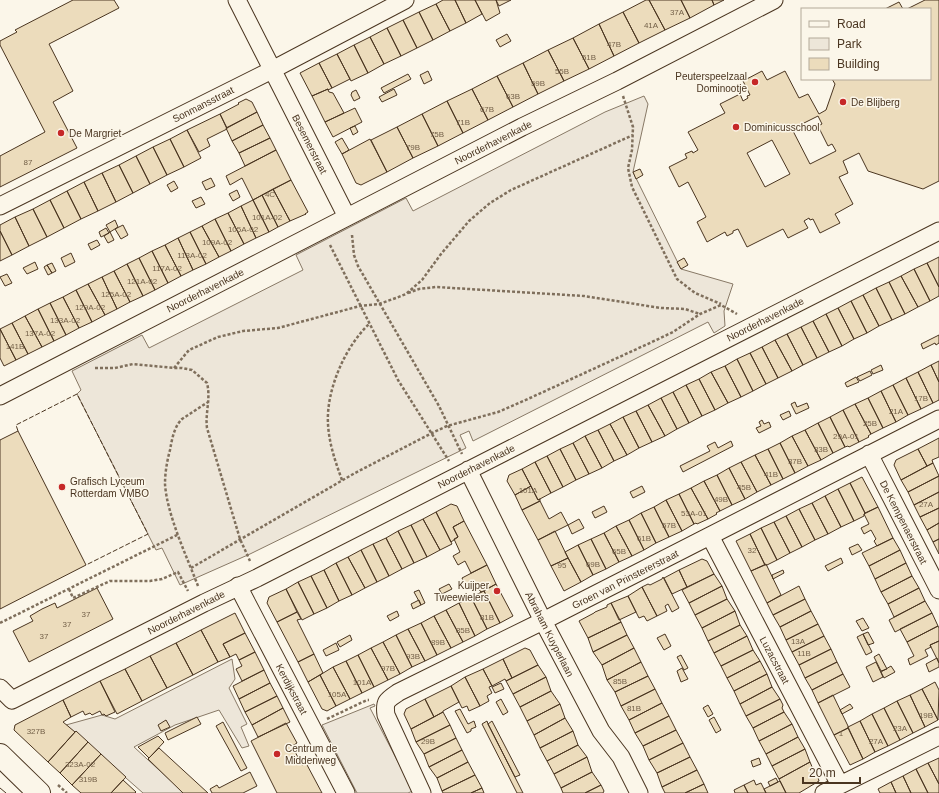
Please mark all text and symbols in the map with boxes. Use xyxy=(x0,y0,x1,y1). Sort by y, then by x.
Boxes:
house number: 37A xyxy=(670,8,685,17)
legend xyxy=(801,8,931,80)
text: Road xyxy=(837,17,866,31)
house number: 41A xyxy=(644,21,659,30)
text: Park xyxy=(837,37,863,51)
house number: 47B xyxy=(607,40,621,49)
house number: 51B xyxy=(582,53,596,62)
text: Building xyxy=(837,57,880,71)
house number: 55B xyxy=(555,67,569,76)
place label: Peuterspeelzaal Dominootje xyxy=(675,71,747,94)
marker: Peuterspeelzaal Dominootje xyxy=(750,77,760,87)
house number: 59B xyxy=(531,79,545,88)
street label: Sonmansstraat xyxy=(171,84,236,125)
house number: 63B xyxy=(506,92,520,101)
marker: De Blijberg xyxy=(838,97,848,107)
place label: De Blijberg xyxy=(851,97,900,108)
house number: 67B xyxy=(480,105,494,114)
street label: Besemerstraat xyxy=(290,113,329,176)
street label: Noorderhavenkade xyxy=(453,118,534,167)
house number: 71B xyxy=(456,118,470,127)
marker: Dominicusschool xyxy=(731,122,741,132)
place label: Dominicusschool xyxy=(744,122,820,133)
marker: De Margriet xyxy=(56,128,66,138)
place label: De Margriet xyxy=(69,128,121,139)
house number: 75B xyxy=(430,130,444,139)
house number: 79B xyxy=(406,143,420,152)
house number: 87 xyxy=(24,158,33,167)
house number: 4C xyxy=(265,190,275,199)
house number: 101A-02 xyxy=(252,213,283,222)
house number: 105A-02 xyxy=(228,225,259,234)
house number: 109A-02 xyxy=(202,238,233,247)
house number: 113A-02 xyxy=(177,251,207,260)
house number: 117A-02 xyxy=(152,264,182,273)
street label: Noorderhavenkade xyxy=(165,266,246,315)
house number: 121A-02 xyxy=(127,277,158,286)
house number: 125A-02 xyxy=(101,290,132,299)
street label: Noorderhavenkade xyxy=(725,295,806,344)
house number: 129A-02 xyxy=(75,303,106,312)
house number: 133A-02 xyxy=(50,316,81,325)
house number: 137A-02 xyxy=(25,329,56,338)
house number: 141B xyxy=(6,342,24,351)
house number: 17B xyxy=(914,394,928,403)
house number: 21A xyxy=(889,407,904,416)
house number: 25B xyxy=(863,419,877,428)
house number: 29A-01 xyxy=(833,432,859,441)
street label: Noorderhavenkade xyxy=(436,442,517,491)
house number: 33B xyxy=(814,445,828,454)
house number: 37B xyxy=(788,457,802,466)
house number: 41B xyxy=(764,470,778,479)
place label: Grafisch Lyceum Rotterdam VMBO xyxy=(70,476,149,499)
street label: De Kempenaerstraat xyxy=(878,479,929,566)
marker: Grafisch Lyceum Rotterdam VMBO xyxy=(57,482,67,492)
house number: 45B xyxy=(737,483,751,492)
house number: 101A xyxy=(519,486,538,495)
house number: 49B xyxy=(714,495,728,504)
house number: 27A xyxy=(919,500,934,509)
house number: 53A-01 xyxy=(681,509,707,518)
house number: 57B xyxy=(662,521,676,530)
house number: 61B xyxy=(637,534,651,543)
house number: 32 xyxy=(748,546,757,555)
house number: 65B xyxy=(612,547,626,556)
street label: Groen van Prinstererstraat xyxy=(570,548,680,611)
house number: 69B xyxy=(586,560,600,569)
house number: 95 xyxy=(558,561,567,570)
place label: Kuijper Tweewielers xyxy=(434,580,490,603)
marker: Kuijper Tweewielers xyxy=(492,586,502,596)
street label: Noorderhavenkade xyxy=(146,588,227,637)
street label: Abraham Kuyperlaan xyxy=(523,590,576,679)
house number: 37 xyxy=(82,610,91,619)
house number: 81B xyxy=(480,613,494,622)
house number: 37 xyxy=(63,620,72,629)
house number: 85B xyxy=(456,626,470,635)
house number: 37 xyxy=(40,632,49,641)
street label: Luzacstraat xyxy=(758,635,792,686)
house number: 13A xyxy=(791,637,806,646)
house number: 89B xyxy=(431,638,445,647)
house number: 11B xyxy=(797,649,811,658)
house number: 93B xyxy=(406,652,420,661)
street label: Kerdijkstraat xyxy=(274,662,310,717)
house number: 97B xyxy=(381,664,395,673)
house number: 85B xyxy=(613,677,627,686)
house number: 101A xyxy=(353,678,372,687)
house number: 105A xyxy=(328,690,347,699)
house number: 81B xyxy=(627,704,641,713)
house number: 19B xyxy=(919,711,933,720)
house number: 23A xyxy=(893,724,908,733)
house number: 327B xyxy=(27,727,45,736)
house number: 1 xyxy=(839,729,844,738)
house number: 29B xyxy=(421,737,435,746)
house number: 27A xyxy=(869,737,884,746)
place label: Centrum de Middenweg xyxy=(285,743,338,766)
marker: Centrum de Middenweg xyxy=(272,749,282,759)
scale bar xyxy=(803,759,860,785)
house number: 323A-02 xyxy=(65,760,96,769)
text: 20 m xyxy=(809,766,836,780)
house number: 319B xyxy=(79,775,97,784)

